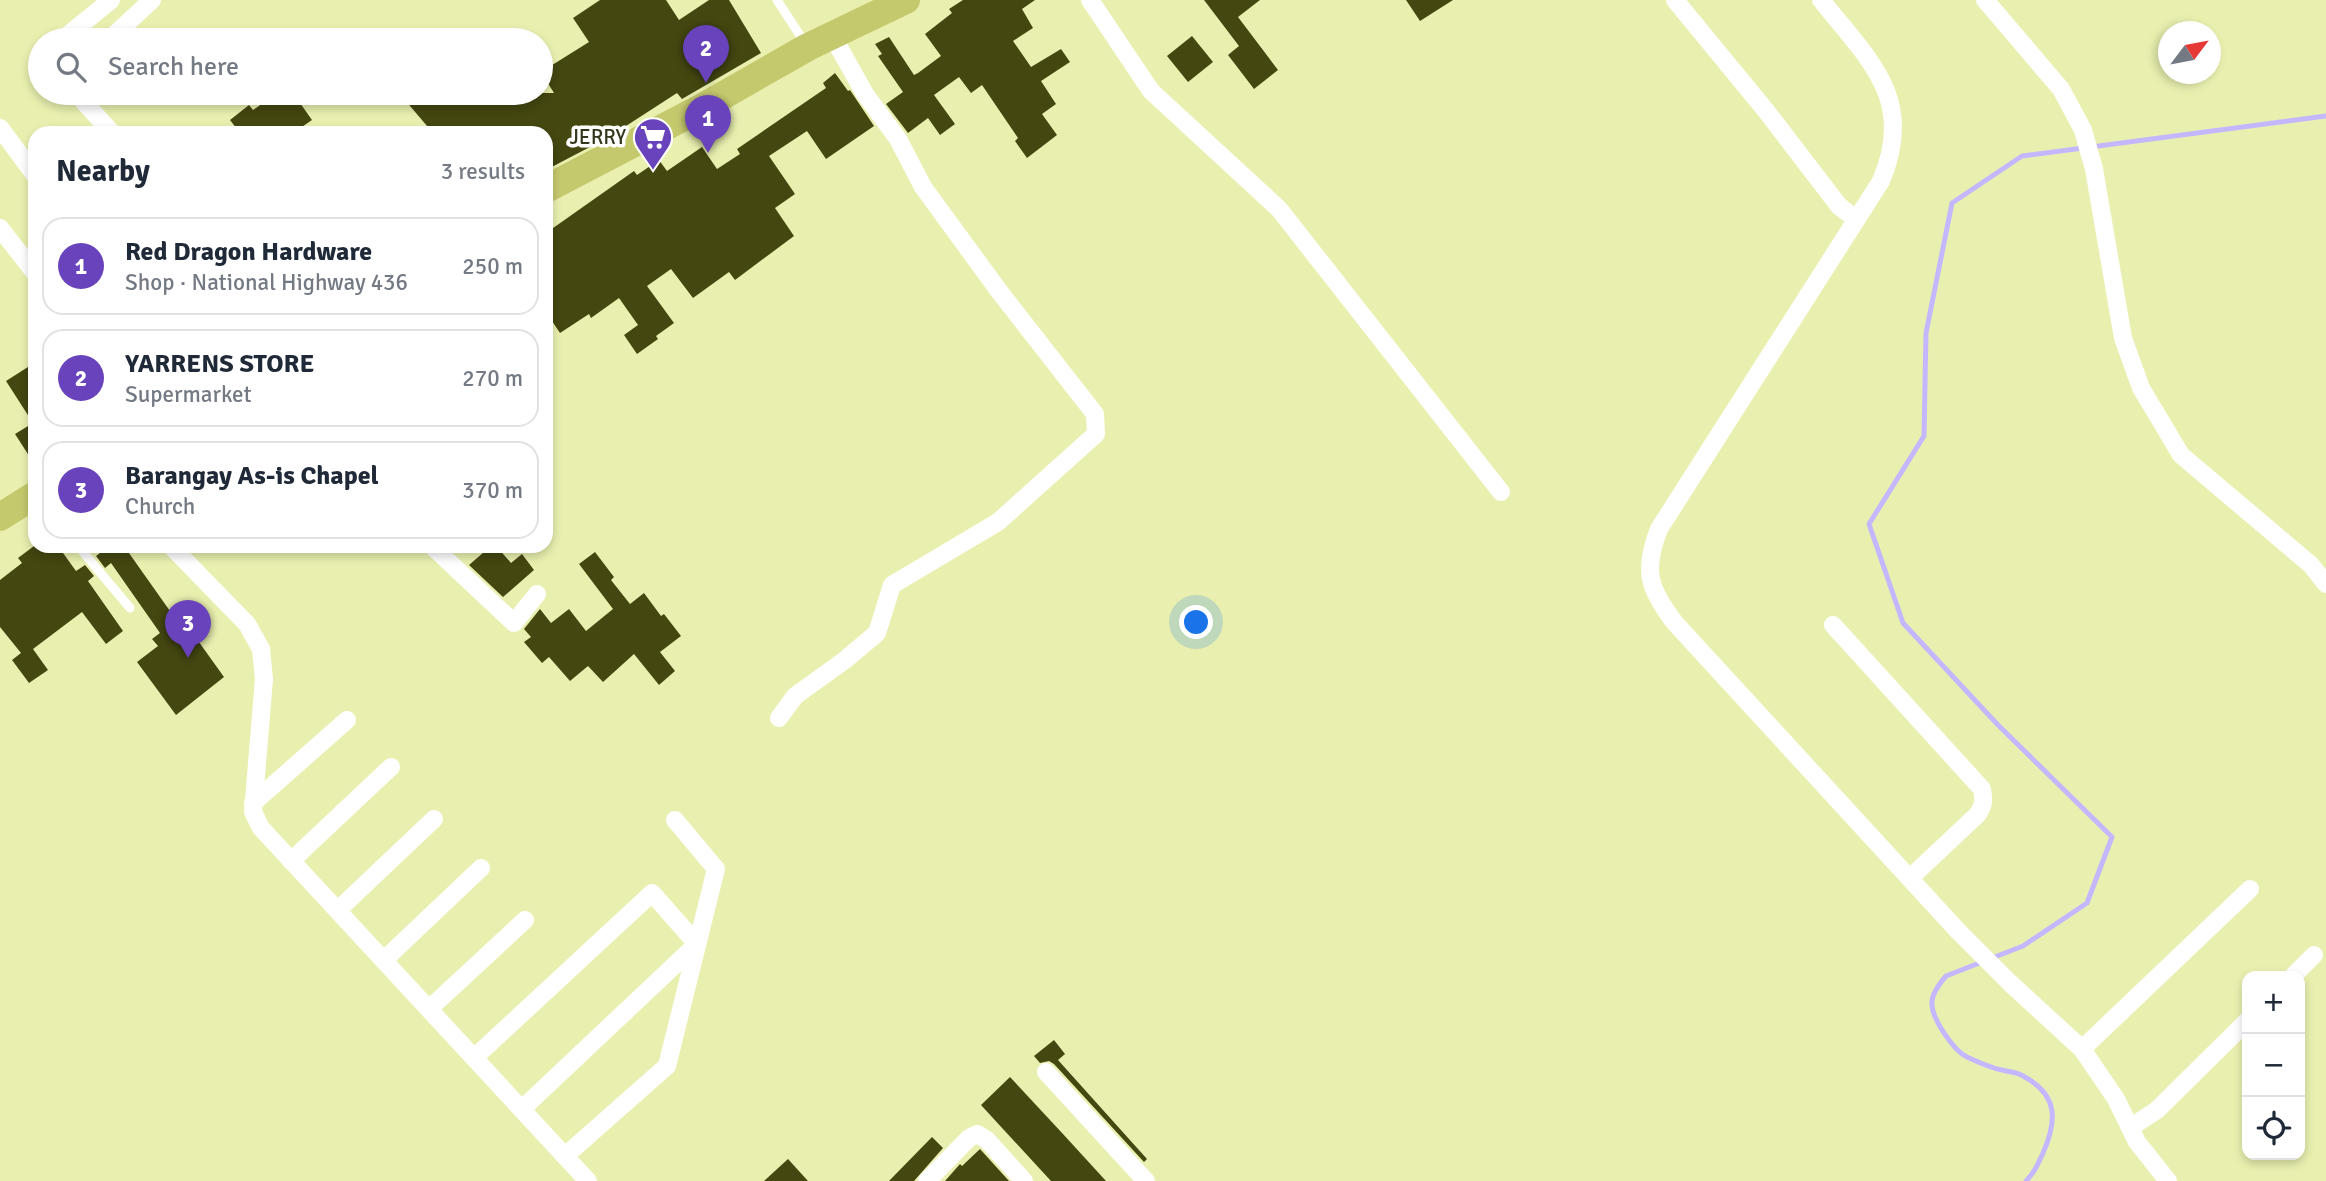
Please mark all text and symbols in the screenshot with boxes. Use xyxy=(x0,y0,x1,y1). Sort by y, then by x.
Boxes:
north arrow xyxy=(2158,21,2221,84)
pin: 2 xyxy=(683,25,729,83)
search box xyxy=(28,28,553,105)
icon: search xyxy=(52,48,90,86)
text: Search here xyxy=(108,51,239,83)
pin: 1 xyxy=(685,95,731,153)
supermarket icon: JERRY xyxy=(632,116,674,171)
place label: JERRY xyxy=(569,124,626,150)
text: Nearby xyxy=(56,153,150,190)
text: 3 results xyxy=(441,157,525,186)
text: Red Dragon Hardware xyxy=(125,236,372,268)
text: 1 xyxy=(75,252,87,281)
text: 250 m xyxy=(462,252,523,281)
text: Shop · National Highway 436 xyxy=(125,268,408,297)
text: YARRENS STORE xyxy=(125,348,314,380)
text: 2 xyxy=(75,364,87,393)
text: 270 m xyxy=(462,364,523,393)
text: Supermarket xyxy=(125,380,252,409)
text: Barangay As-is Chapel xyxy=(125,460,379,492)
text: 3 xyxy=(75,476,87,505)
text: 370 m xyxy=(462,476,523,505)
text: Church xyxy=(125,492,195,521)
pin: 3 xyxy=(165,600,211,658)
your location xyxy=(1179,605,1213,639)
map controls xyxy=(2242,971,2305,1160)
button: + xyxy=(2242,971,2305,1034)
button: − xyxy=(2242,1034,2305,1097)
button: locate xyxy=(2242,1097,2305,1160)

